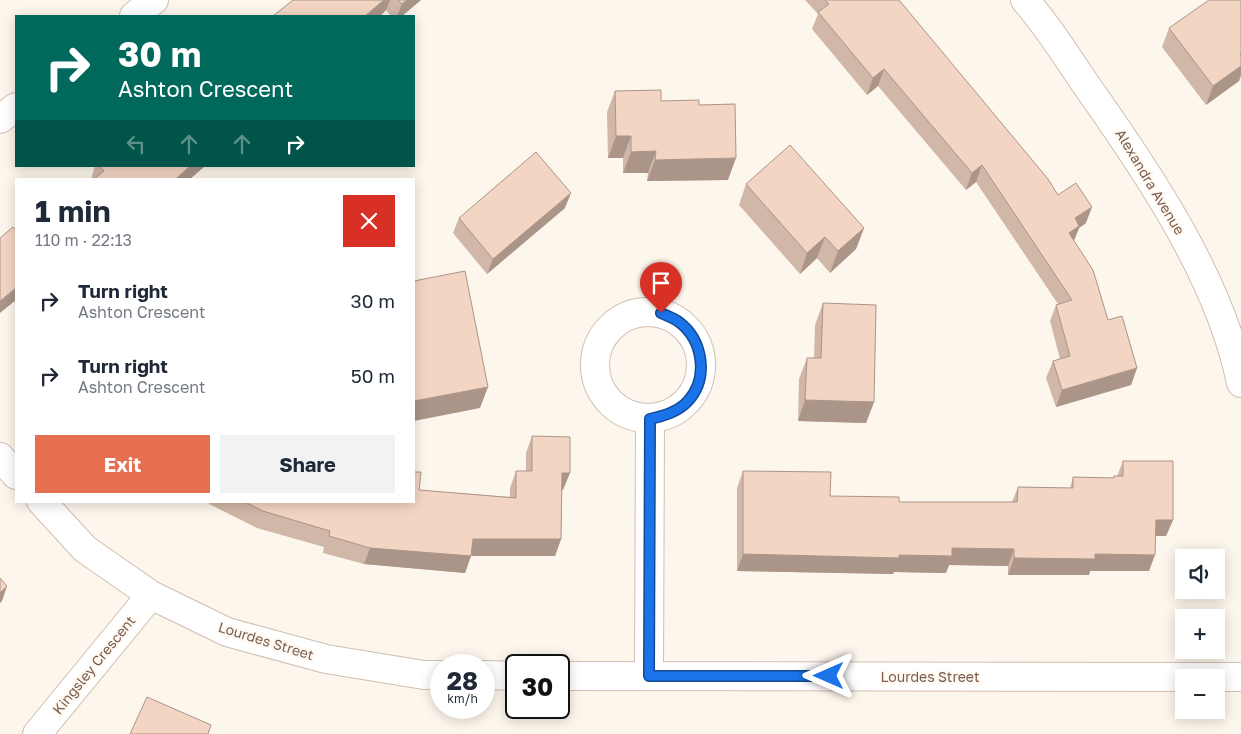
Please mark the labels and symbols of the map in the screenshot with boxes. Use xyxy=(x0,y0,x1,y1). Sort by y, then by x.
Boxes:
street label: Alexandra Avenue xyxy=(1112,126,1189,238)
pin xyxy=(640,262,682,313)
street label: Kingsley Crescent xyxy=(49,612,139,717)
street label: Lourdes Street xyxy=(216,618,316,663)
position arrow xyxy=(802,649,854,701)
speed limit sign: 30 xyxy=(505,654,570,719)
street label: Lourdes Street xyxy=(880,668,980,685)

